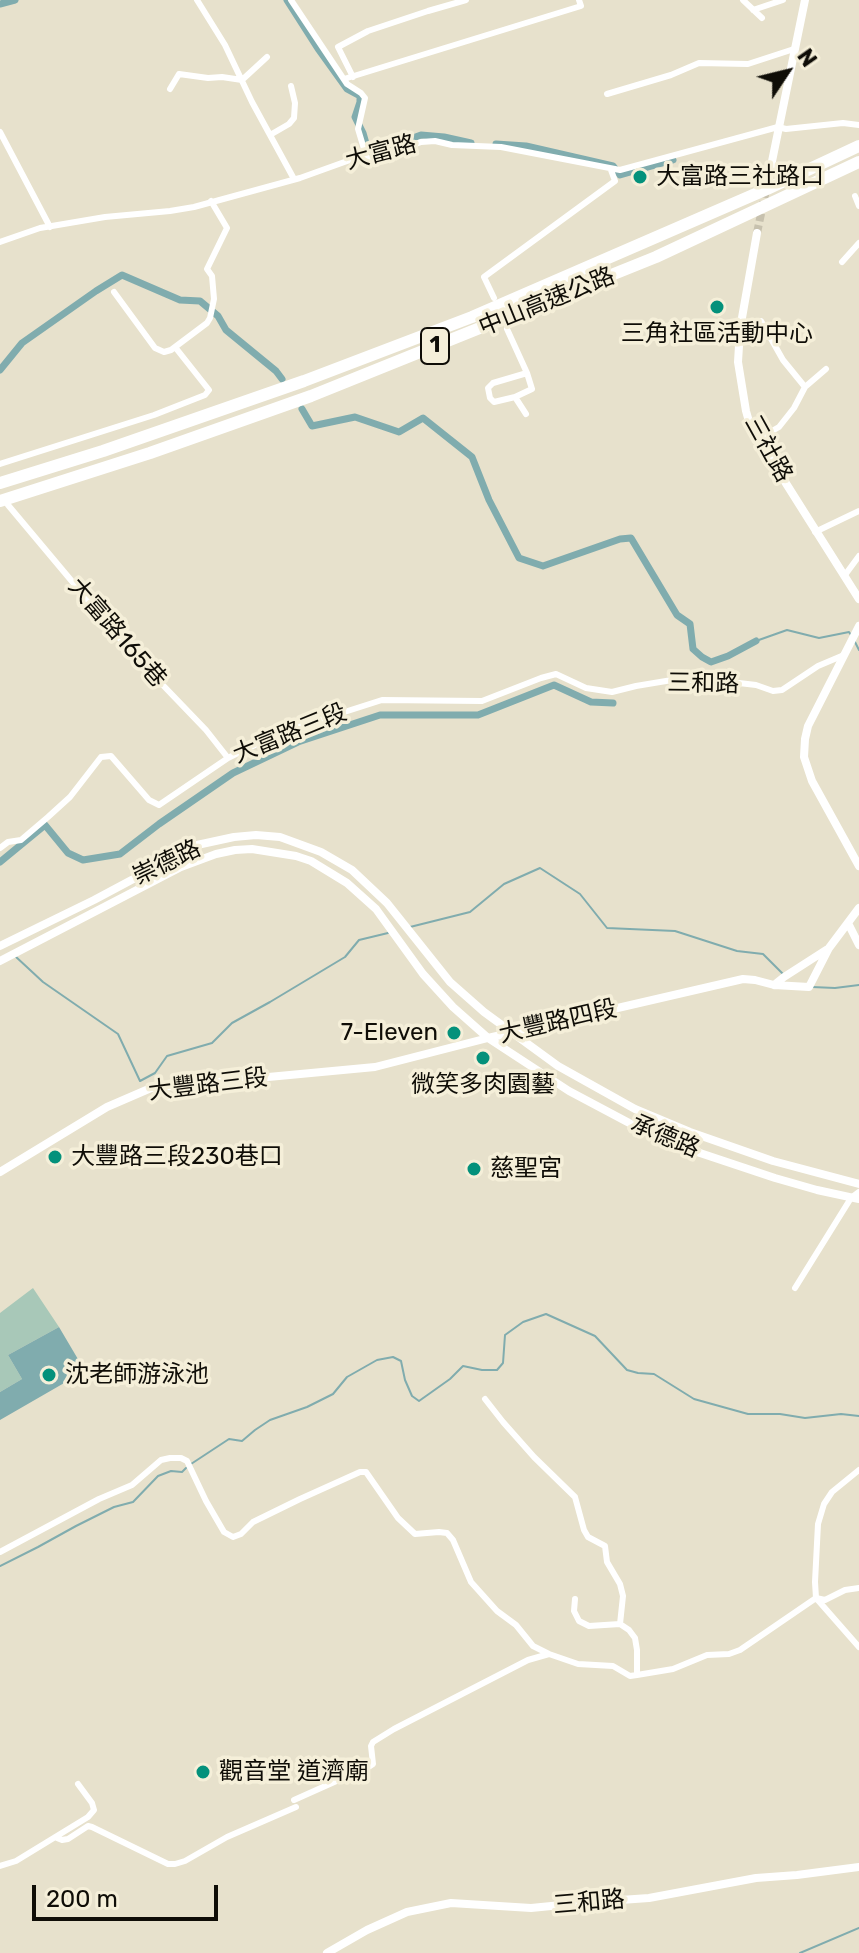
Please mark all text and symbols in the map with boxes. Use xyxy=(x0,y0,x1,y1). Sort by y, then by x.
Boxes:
north arrow xyxy=(747,32,827,112)
text: N xyxy=(791,44,823,72)
street label: 大富路 xyxy=(342,130,420,176)
place label: 大富路三社路口 xyxy=(656,163,824,191)
marker: 大富路三社路口 xyxy=(631,168,649,186)
street label: 中山高速公路 xyxy=(475,262,619,342)
marker: 三角社區活動中心 xyxy=(708,298,726,316)
place label: 三角社區活動中心 xyxy=(621,320,813,348)
road number: 1 xyxy=(421,328,449,364)
street label: 三社路 xyxy=(738,411,798,487)
street label: 大富路165巷 xyxy=(62,573,172,693)
street label: 三和路 xyxy=(667,669,739,699)
street label: 大富路三段 xyxy=(229,698,351,770)
street label: 崇德路 xyxy=(128,834,206,892)
street label: 大豐路四段 xyxy=(496,994,620,1050)
place label: 7-Eleven xyxy=(341,1019,438,1047)
marker: 7-Eleven xyxy=(445,1024,463,1042)
marker: 微笑多肉園藝 xyxy=(474,1049,492,1067)
street label: 大豐路三段 xyxy=(147,1063,269,1107)
place label: 微笑多肉園藝 xyxy=(411,1071,555,1099)
street label: 承德路 xyxy=(626,1110,704,1164)
place label: 大豐路三段230巷口 xyxy=(71,1143,283,1171)
marker: 大豐路三段230巷口 xyxy=(46,1148,64,1166)
place label: 慈聖宮 xyxy=(490,1155,562,1183)
marker: 慈聖宮 xyxy=(465,1160,483,1178)
place label: 沈老師游泳池 xyxy=(65,1361,209,1389)
marker: 沈老師游泳池 xyxy=(40,1366,58,1384)
place label: 觀音堂 道濟廟 xyxy=(219,1758,369,1786)
marker: 觀音堂 道濟廟 xyxy=(194,1763,212,1781)
scale bar xyxy=(36,1869,222,1919)
text: 200 m xyxy=(46,1885,118,1913)
street label: 三和路 xyxy=(552,1886,626,1920)

